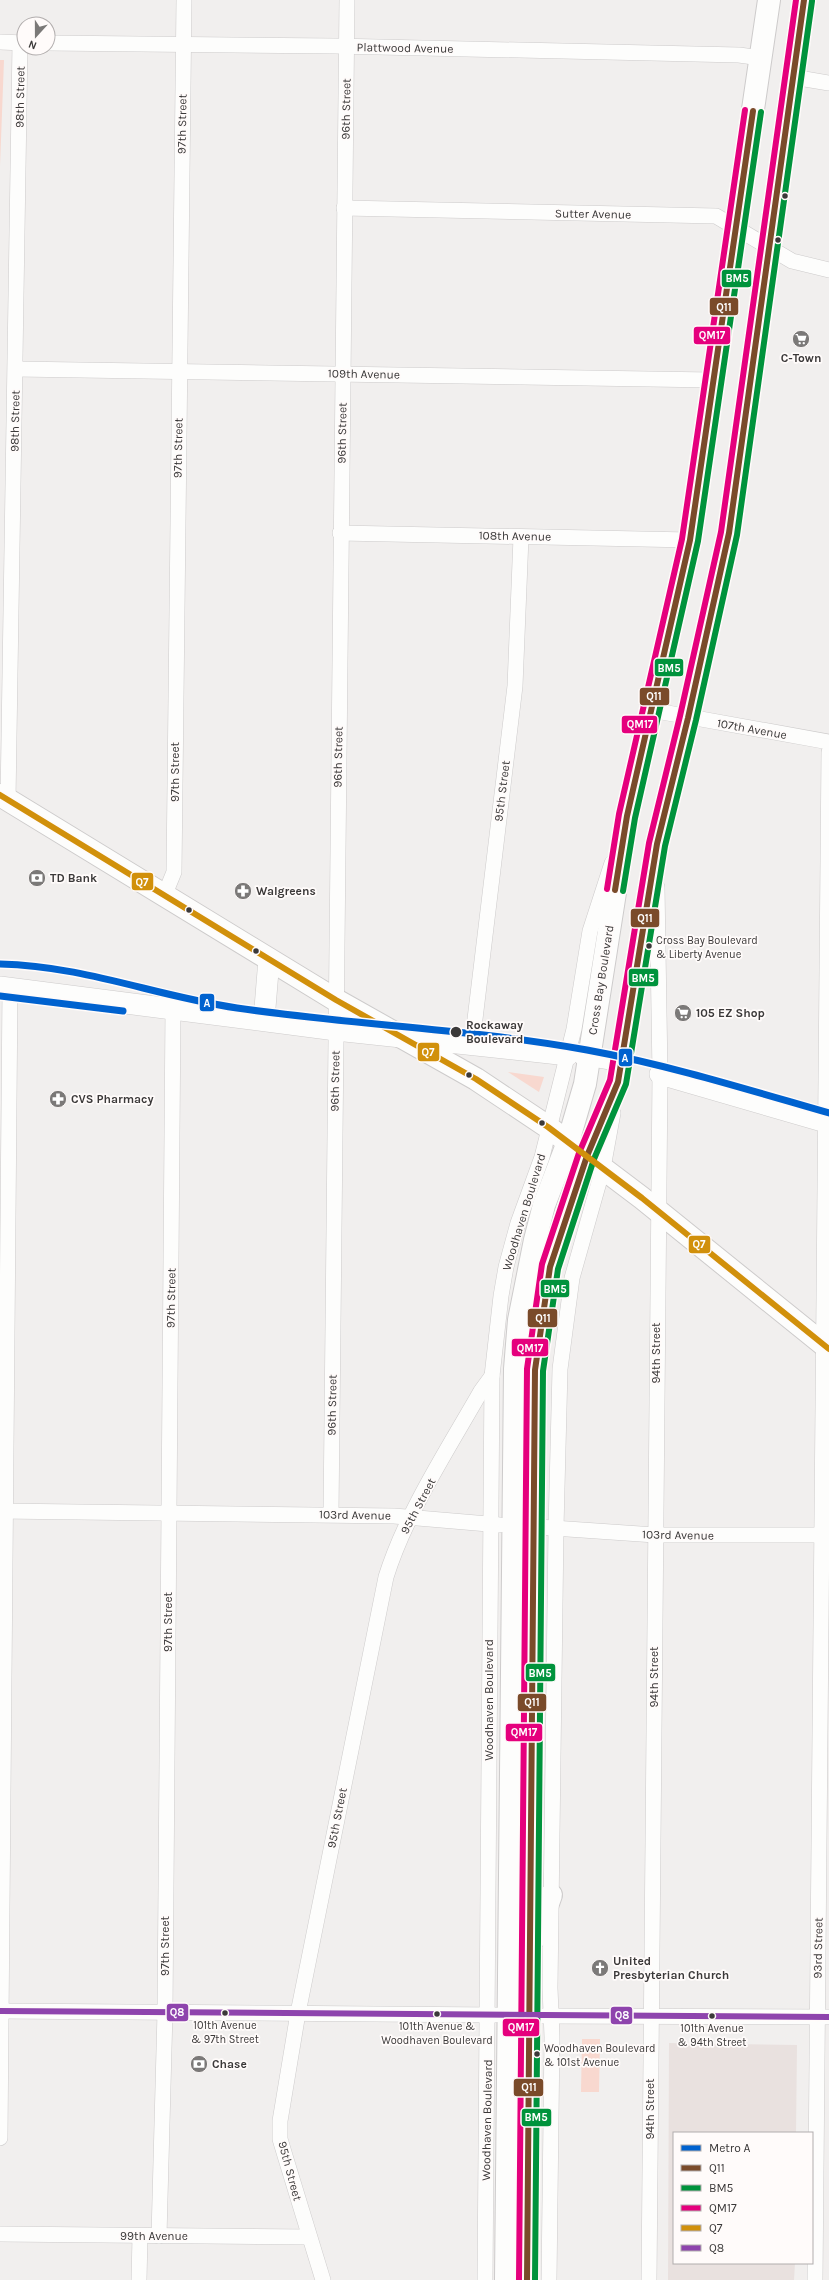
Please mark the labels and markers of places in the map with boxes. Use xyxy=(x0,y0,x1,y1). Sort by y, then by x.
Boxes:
unlabelled marker xyxy=(780,191,790,201)
unlabelled marker xyxy=(773,235,783,245)
supermarket icon: C-Town xyxy=(791,329,811,349)
place label: C-Town xyxy=(781,351,821,365)
bank icon: TD Bank xyxy=(27,868,47,888)
place label: TD Bank xyxy=(50,871,97,885)
pharmacy icon: Walgreens xyxy=(233,881,253,901)
place label: Walgreens xyxy=(256,884,316,898)
unlabelled marker xyxy=(184,905,194,915)
place label: Cross Bay Boulevard & Liberty Avenue xyxy=(656,934,758,961)
marker: Cross Bay Boulevard & Liberty Avenue xyxy=(644,941,654,951)
unlabelled marker xyxy=(251,946,261,956)
supermarket icon: 105 EZ Shop xyxy=(673,1003,693,1023)
place label: 105 EZ Shop xyxy=(696,1006,765,1020)
place label: Rockaway Boulevard xyxy=(466,1018,523,1046)
marker: Rockaway Boulevard xyxy=(449,1025,463,1039)
unlabelled marker xyxy=(464,1070,474,1080)
pharmacy icon: CVS Pharmacy xyxy=(48,1089,68,1109)
place label: CVS Pharmacy xyxy=(71,1092,154,1106)
unlabelled marker xyxy=(537,1118,547,1128)
place label: United Presbyterian Church xyxy=(613,1954,729,1982)
church icon: United Presbyterian Church xyxy=(590,1958,610,1978)
marker: 101th Avenue & 97th Street xyxy=(220,2008,230,2018)
marker: 101th Avenue & Woodhaven Boulevard xyxy=(432,2009,442,2019)
marker: 101th Avenue & 94th Street xyxy=(707,2011,717,2021)
place label: 101th Avenue & 97th Street xyxy=(191,2019,259,2046)
place label: 101th Avenue & Woodhaven Boulevard xyxy=(381,2020,493,2047)
place label: 101th Avenue & 94th Street xyxy=(678,2022,746,2049)
place label: Woodhaven Boulevard & 101st Avenue xyxy=(544,2042,655,2069)
marker: Woodhaven Boulevard & 101st Avenue xyxy=(532,2049,542,2059)
bank icon: Chase xyxy=(189,2054,209,2074)
place label: Chase xyxy=(212,2057,247,2071)

